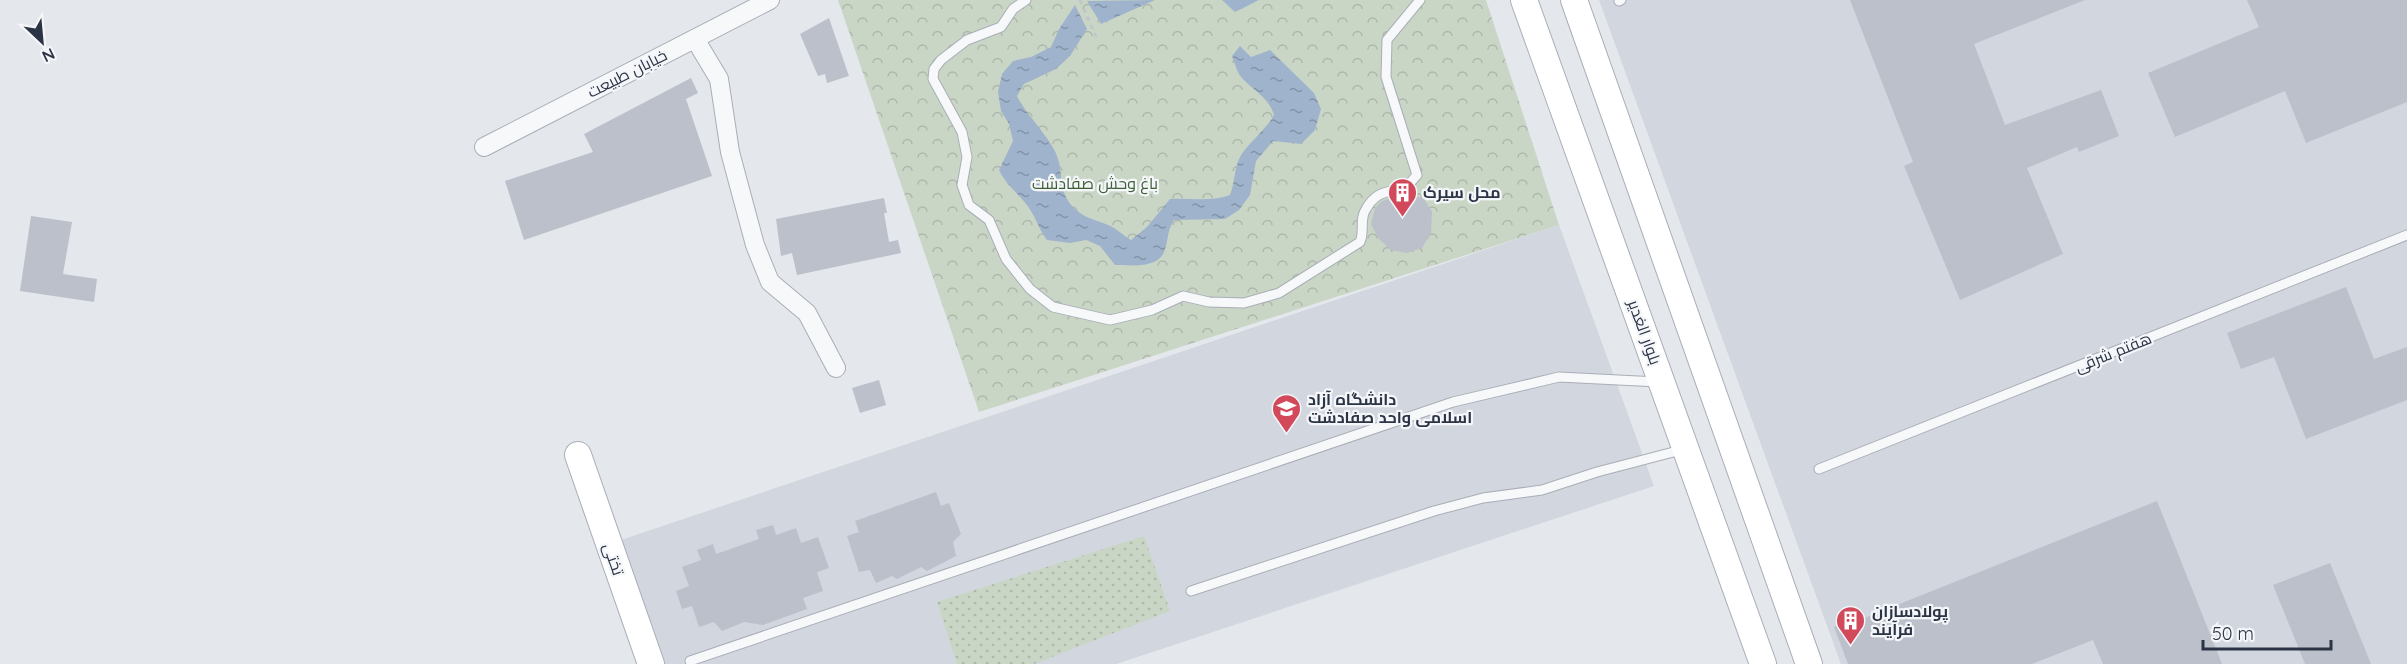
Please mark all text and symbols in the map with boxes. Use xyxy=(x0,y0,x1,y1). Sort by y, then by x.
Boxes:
north arrow xyxy=(12,12,72,72)
text: N xyxy=(39,44,58,67)
street label: خیابان طبیعت xyxy=(584,44,671,103)
park label: باغ وحش صفادشت xyxy=(1032,173,1158,195)
building icon: محل سیرک xyxy=(1386,176,1418,218)
place label: محل سیرک xyxy=(1423,182,1501,202)
street label: بلوار الغدیر xyxy=(1624,296,1666,367)
street label: هفتم شرقی xyxy=(2072,328,2155,378)
place label: دانشگاه آزاد اسلامی واحد صفادشت xyxy=(1308,389,1472,427)
school or university icon: دانشگاه آزاد اسلامی واحد صفادشت xyxy=(1271,392,1303,434)
street label: تختی xyxy=(598,540,629,579)
place label: پولادسازان فرآیند xyxy=(1872,601,1948,639)
building icon: پولادسازان فرآیند xyxy=(1835,604,1867,646)
scale bar xyxy=(2203,613,2330,651)
text: 50 m xyxy=(2212,622,2254,645)

